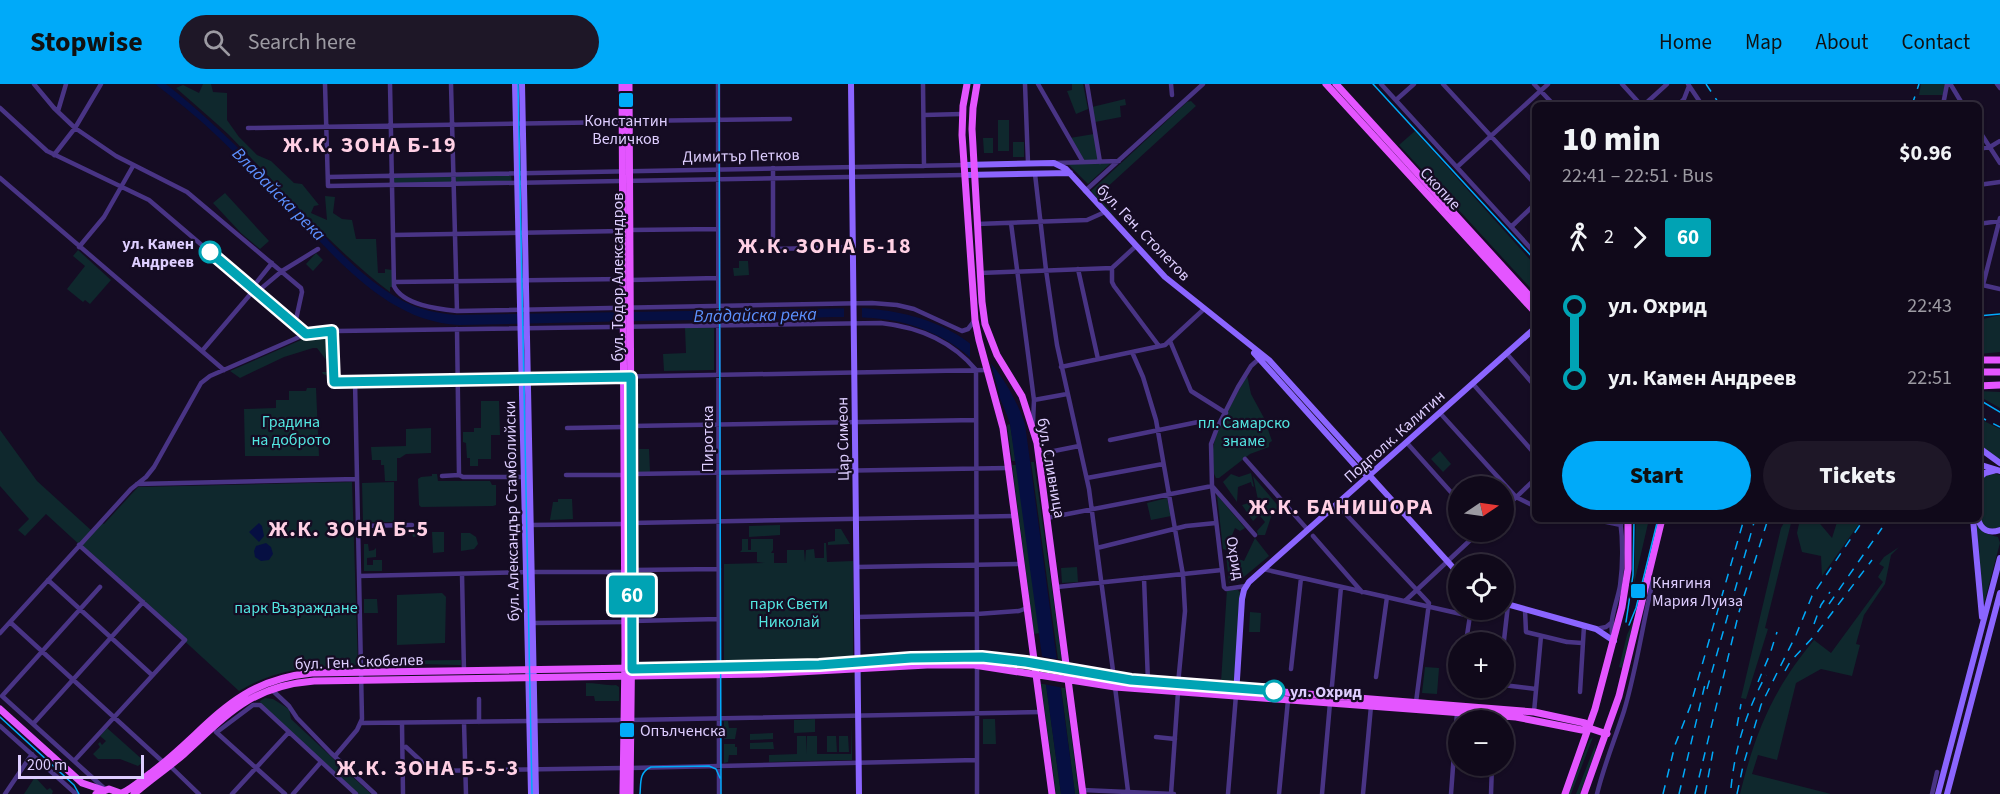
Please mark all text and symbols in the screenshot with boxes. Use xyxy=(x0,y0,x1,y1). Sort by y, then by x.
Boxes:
search box xyxy=(179,15,599,69)
text: Stopwise xyxy=(30,22,143,62)
icon: search xyxy=(200,26,233,59)
text: Search here xyxy=(248,26,356,58)
text: Home xyxy=(1659,27,1712,57)
text: Map xyxy=(1745,27,1783,57)
text: About xyxy=(1816,27,1868,57)
text: Contact xyxy=(1901,27,1970,57)
marker: Константин Величков xyxy=(617,91,635,109)
place label: Константин Величков xyxy=(584,110,668,150)
text: 10 min xyxy=(1562,116,1661,163)
district label: Ж.К. ЗОНА Б-19 xyxy=(283,129,457,161)
text: $0.96 xyxy=(1899,137,1952,169)
water label: Владайска река xyxy=(226,142,331,247)
street label: Димитър Петков xyxy=(682,144,800,168)
street label: Скопие xyxy=(1415,162,1466,215)
text: 22:41 – 22:51 · Bus xyxy=(1562,162,1713,190)
street label: бул. Ген. Столетов xyxy=(1091,179,1195,286)
street label: бул. Тодор Александров xyxy=(607,193,629,361)
icon: walk xyxy=(1562,221,1595,254)
icon: forward xyxy=(1623,221,1656,254)
text: 60 xyxy=(1677,222,1699,252)
text: 2 xyxy=(1604,223,1614,251)
district label: Ж.К. ЗОНА Б-18 xyxy=(738,230,912,262)
place label: ул. Камен Андреев xyxy=(122,233,194,273)
marker: ул. Камен Андреев xyxy=(199,241,221,263)
text: ул. Охрид xyxy=(1608,290,1707,322)
text: 22:43 xyxy=(1907,292,1952,320)
water label: Владайска река xyxy=(693,302,817,329)
text: ул. Камен Андреев xyxy=(1608,362,1796,394)
text: 22:51 xyxy=(1907,364,1952,392)
street label: Подполк. Калитин xyxy=(1339,385,1450,488)
street label: Цар Симеон xyxy=(831,397,855,481)
street label: бул. Александър Стамболийски xyxy=(499,400,525,622)
street label: Пиротска xyxy=(697,406,719,472)
park label: Градина на доброто xyxy=(251,411,331,451)
park label: пл. Самарско знаме xyxy=(1198,412,1290,452)
street label: бул. Сливница xyxy=(1031,416,1071,520)
button: Start xyxy=(1562,441,1751,510)
button: Tickets xyxy=(1763,441,1952,510)
north arrow xyxy=(1448,476,1514,542)
map controls xyxy=(1448,476,1514,776)
district label: Ж.К. БАНИШОРА xyxy=(1248,491,1434,523)
district label: Ж.К. ЗОНА Б-5 xyxy=(268,513,430,545)
street label: Охрид xyxy=(1220,535,1250,582)
button: locate xyxy=(1448,554,1514,620)
place label: Княгиня Мария Луиза xyxy=(1652,572,1743,612)
line badge: 60 xyxy=(605,576,659,614)
text: 60 xyxy=(621,580,643,610)
marker: Княгиня Мария Луиза xyxy=(1629,582,1647,600)
park label: парк Свети Николай xyxy=(750,593,828,633)
park label: парк Възраждане xyxy=(234,597,358,619)
button: + xyxy=(1448,632,1514,698)
street label: бул. Ген. Скобелев xyxy=(294,649,424,675)
marker: ул. Охрид xyxy=(1263,680,1285,702)
place label: ул. Охрид xyxy=(1290,681,1363,703)
button: − xyxy=(1448,710,1514,776)
place label: Опълченска xyxy=(640,720,726,742)
marker: Опълченска xyxy=(618,721,636,739)
scale bar xyxy=(18,752,144,780)
district label: Ж.К. ЗОНА Б-5-3 xyxy=(336,752,520,784)
text: 200 m xyxy=(27,754,67,776)

